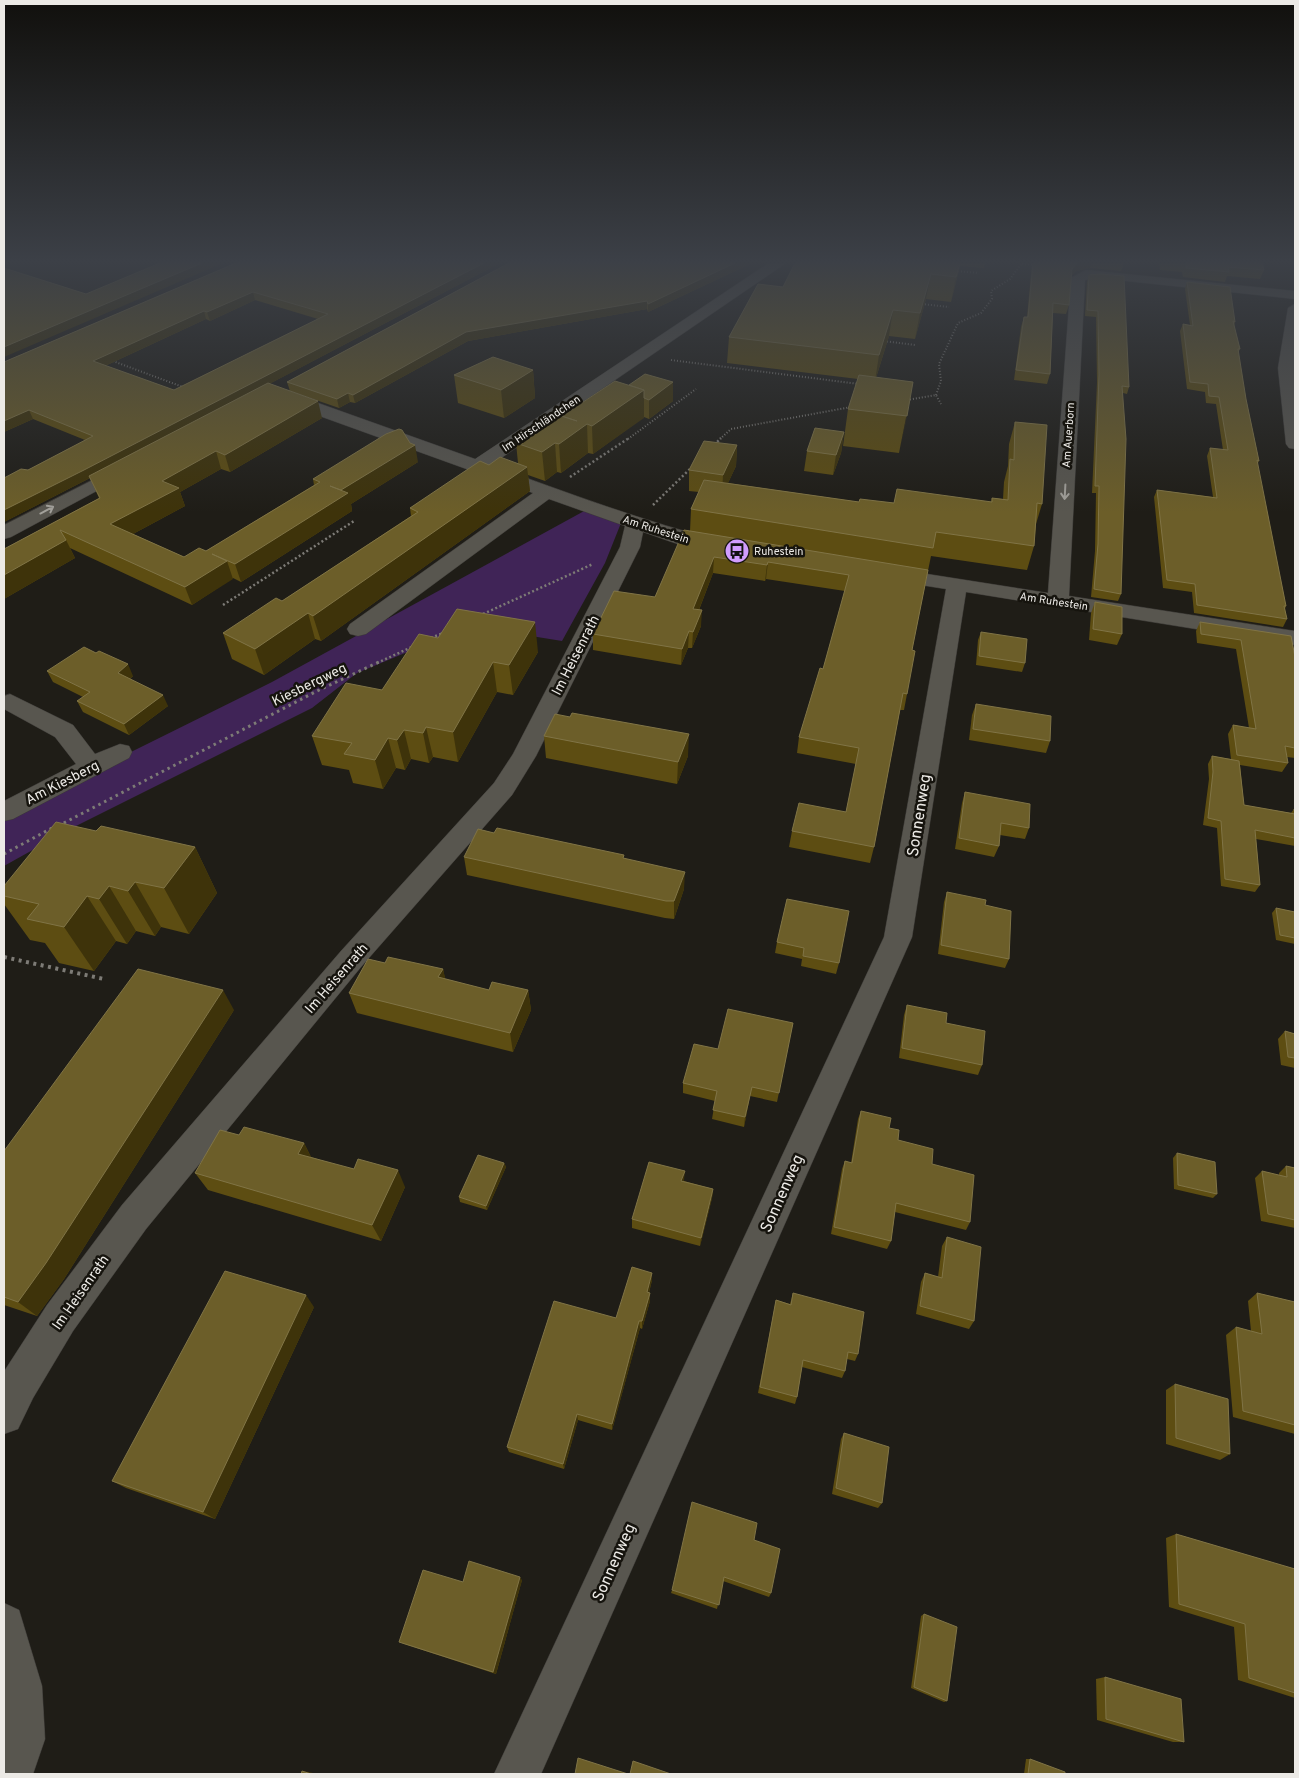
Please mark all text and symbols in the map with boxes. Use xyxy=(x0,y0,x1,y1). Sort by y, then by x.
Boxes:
street label: Im Hirschländchen xyxy=(500,392,583,455)
street label: Am Auerborn xyxy=(1060,402,1078,468)
one-way arrow xyxy=(1060,484,1069,500)
one-way arrow xyxy=(39,505,54,514)
street label: Am Ruhestein xyxy=(621,513,691,547)
bus stop icon: Ruhestein xyxy=(724,538,750,564)
place label: Ruhestein xyxy=(754,545,804,559)
street label: Am Ruhestein xyxy=(1019,590,1089,614)
street label: Im Heisenrath xyxy=(549,613,604,698)
street label: Kiesbergweg xyxy=(270,660,350,711)
street label: Am Kiesberg xyxy=(23,758,102,809)
street label: Sonnenweg xyxy=(904,773,936,858)
street label: Im Heisenrath xyxy=(302,940,372,1018)
street label: Sonnenweg xyxy=(757,1152,809,1236)
street label: Im Heisenrath xyxy=(49,1252,113,1334)
street label: Sonnenweg xyxy=(589,1521,641,1605)

